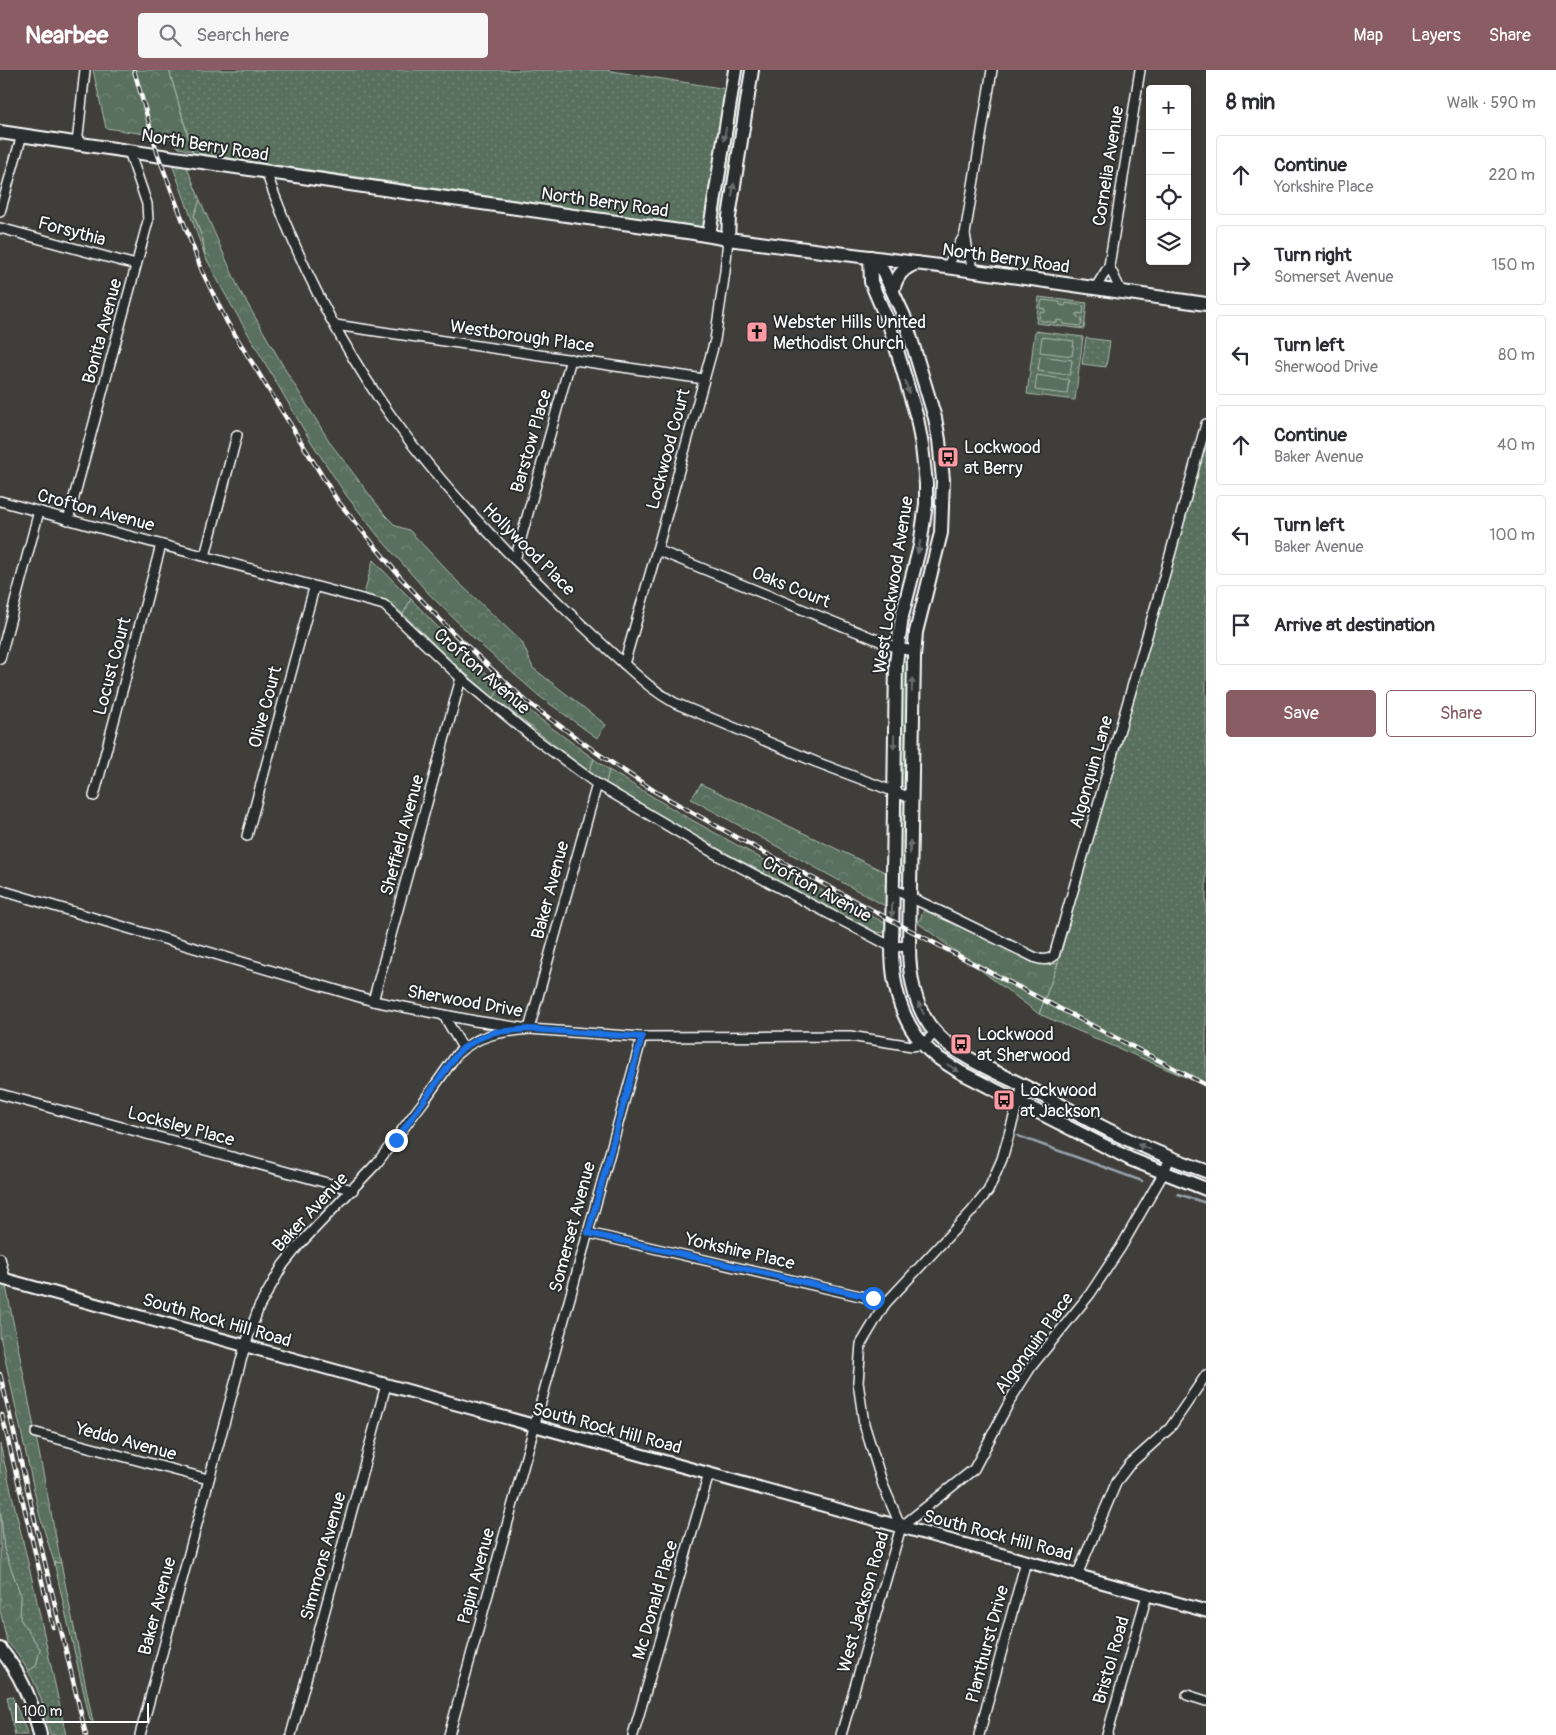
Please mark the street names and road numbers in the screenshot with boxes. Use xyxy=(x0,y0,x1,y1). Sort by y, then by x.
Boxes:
street label: Cornelia Avenue xyxy=(1088,104,1129,228)
street label: North Berry Road xyxy=(140,124,270,167)
street label: North Berry Road xyxy=(540,182,670,223)
street label: Forsythia xyxy=(35,211,108,252)
street label: North Berry Road xyxy=(941,238,1071,279)
street label: Bonita Avenue xyxy=(77,276,128,386)
street label: Westborough Place xyxy=(449,315,595,358)
street label: Lockwood Court xyxy=(641,385,696,512)
street label: Barstow Place xyxy=(506,387,557,495)
street label: Crofton Avenue xyxy=(35,484,157,537)
street label: West Lockwood Avenue xyxy=(868,495,919,676)
street label: Hollywood Place xyxy=(477,498,580,601)
street label: Oaks Court xyxy=(748,561,834,614)
street label: Locust Court xyxy=(88,614,137,718)
street label: Crofton Avenue xyxy=(429,623,535,720)
street label: Olive Court xyxy=(244,663,288,751)
street label: Algonquin Lane xyxy=(1064,713,1119,831)
street label: Sheffield Avenue xyxy=(375,772,430,898)
street label: Baker Avenue xyxy=(526,838,575,942)
street label: Crofton Avenue xyxy=(758,851,875,928)
street label: Sherwood Drive xyxy=(405,980,525,1023)
street label: Locksley Place xyxy=(125,1101,237,1152)
street label: Somerset Avenue xyxy=(544,1159,601,1295)
street label: Baker Avenue xyxy=(268,1168,353,1257)
street label: Yorkshire Place xyxy=(682,1227,797,1275)
street label: South Rock Hill Road xyxy=(140,1288,294,1353)
street label: Algonquin Place xyxy=(990,1288,1079,1399)
street label: South Rock Hill Road xyxy=(530,1397,684,1459)
street label: Yeddo Avenue xyxy=(72,1417,179,1466)
street label: Simmons Avenue xyxy=(295,1489,352,1623)
street label: South Rock Hill Road xyxy=(921,1504,1075,1566)
street label: Papin Avenue xyxy=(453,1525,500,1627)
street label: West Jackson Road xyxy=(832,1529,895,1675)
street label: Mc Donald Place xyxy=(627,1538,684,1662)
street label: Baker Avenue xyxy=(133,1554,182,1658)
street label: Planthurst Drive xyxy=(961,1583,1014,1705)
street label: Bristol Road xyxy=(1088,1614,1135,1707)

